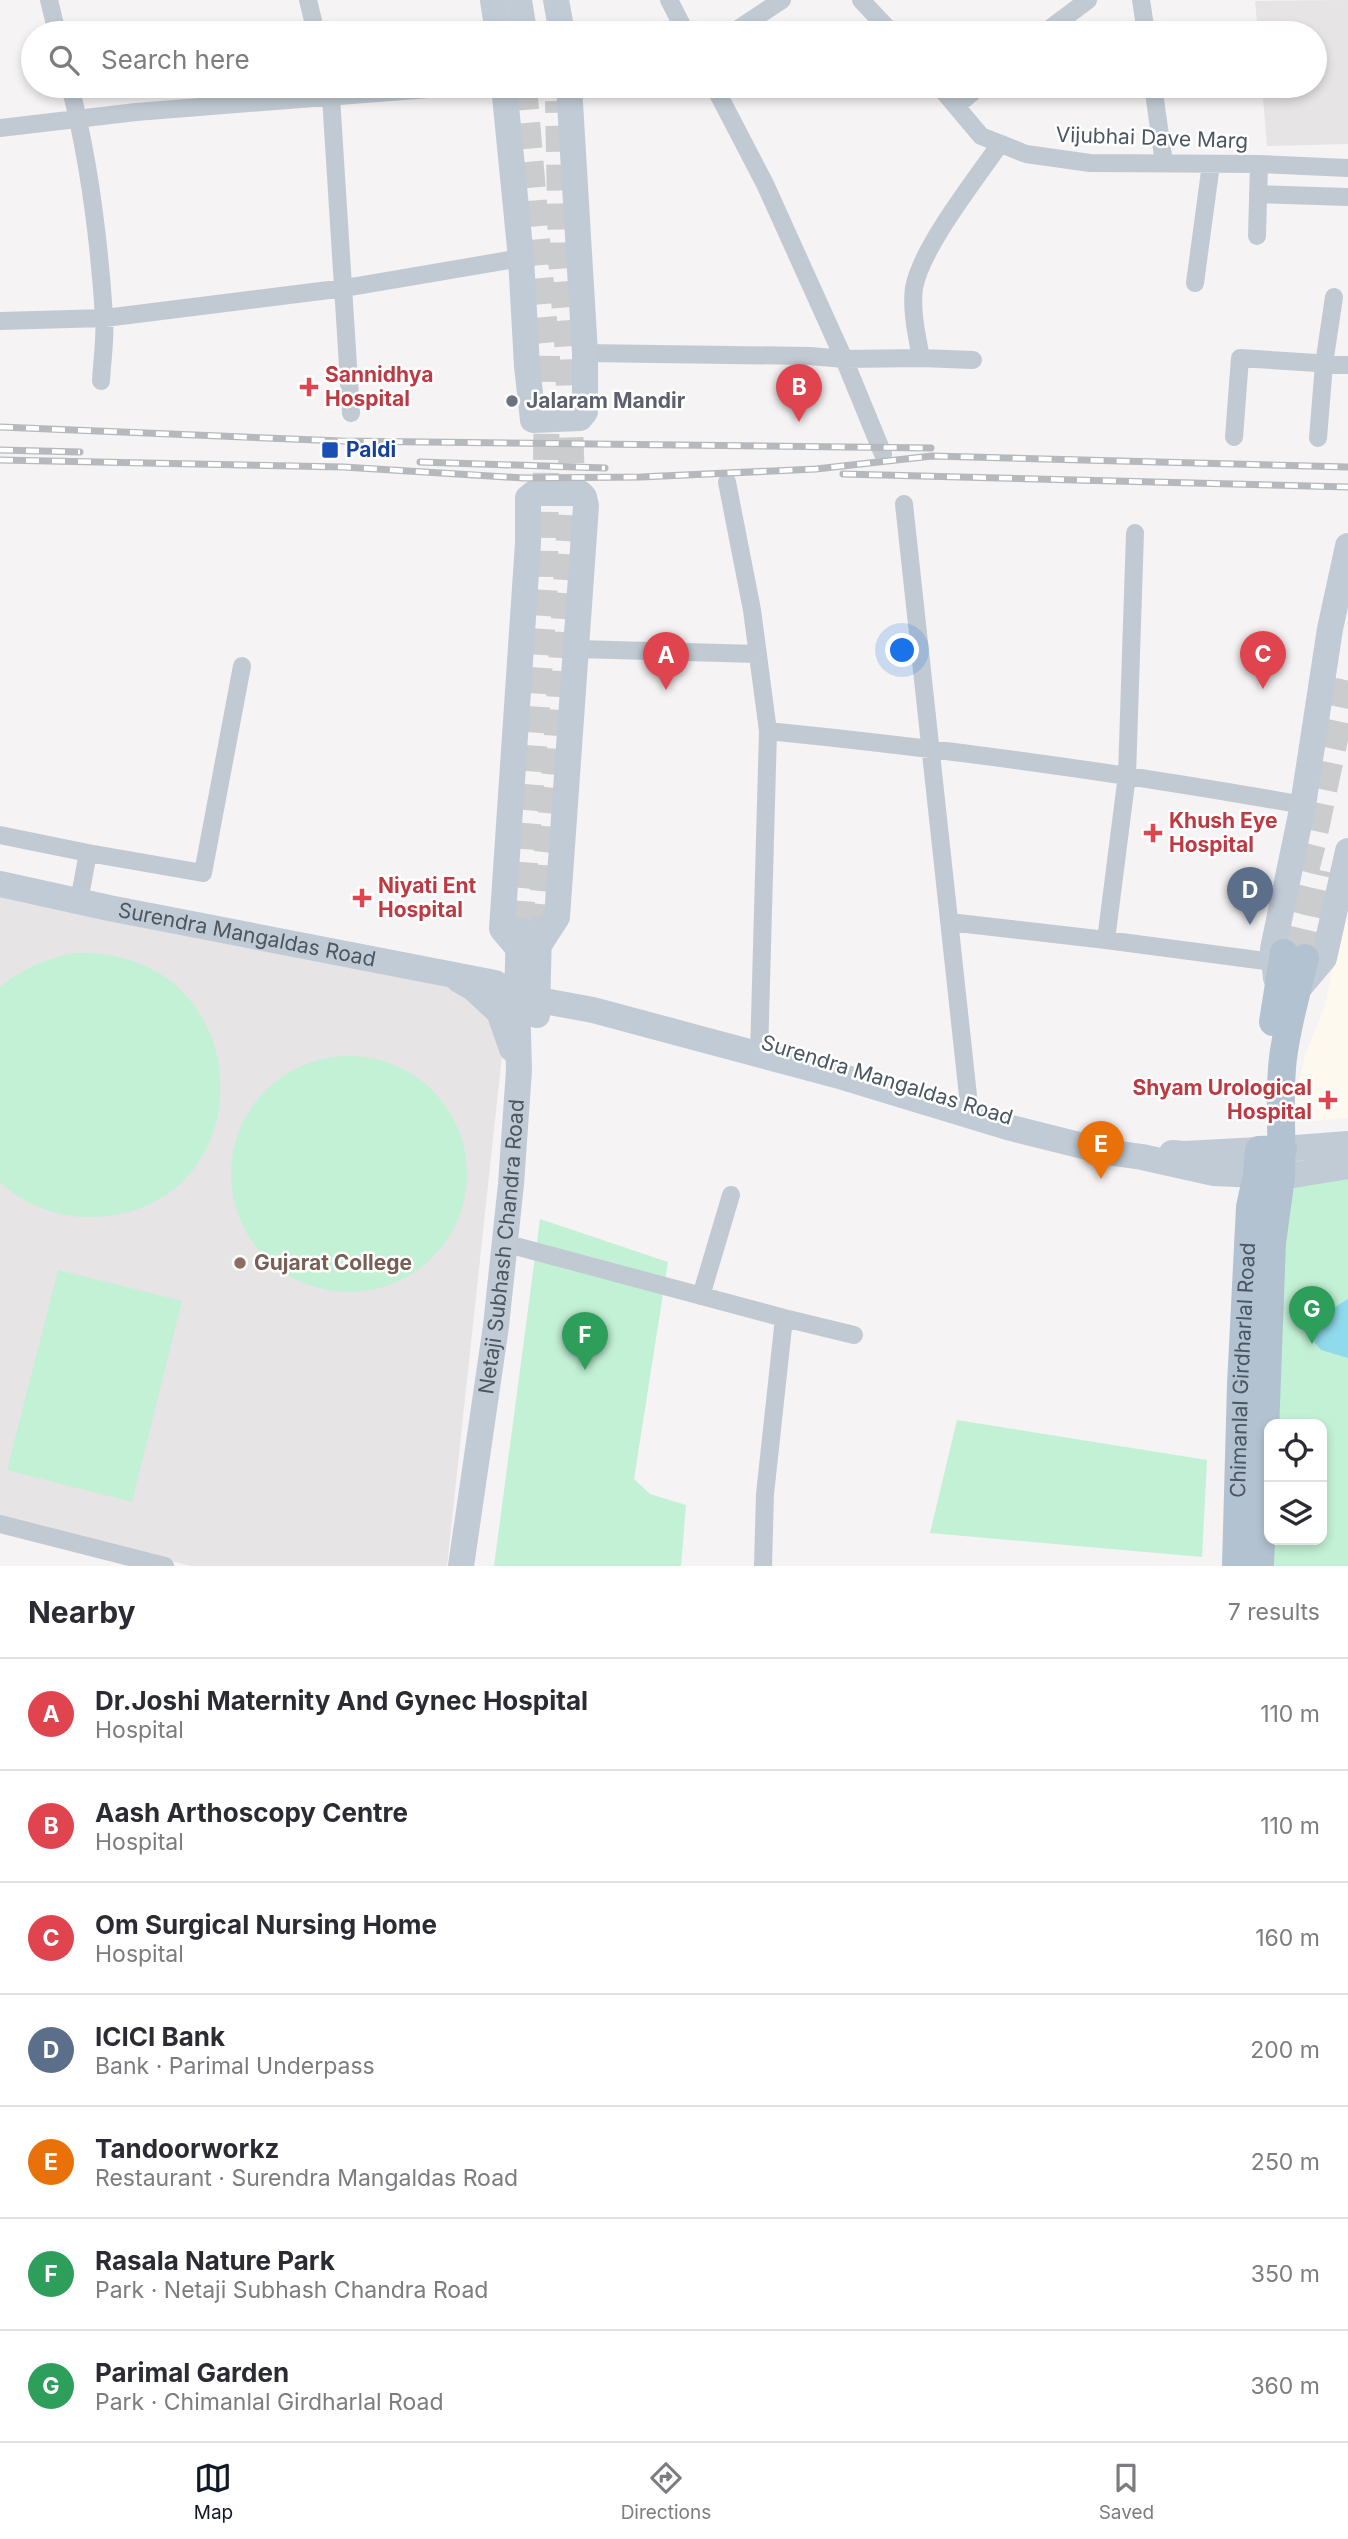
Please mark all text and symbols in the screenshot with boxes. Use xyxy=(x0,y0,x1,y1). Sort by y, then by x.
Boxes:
search box xyxy=(21,21,1327,98)
icon: search xyxy=(45,41,83,79)
text: Search here xyxy=(101,44,250,75)
street label: Vijubhai Dave Marg xyxy=(1055,122,1249,153)
place label: Sannidhya Hospital xyxy=(325,362,433,411)
pin: B xyxy=(776,364,822,422)
marker: Sannidhya Hospital xyxy=(299,377,319,397)
place label: Jalaram Mandir xyxy=(526,388,686,413)
marker: Jalaram Mandir xyxy=(504,393,520,409)
place label: Paldi xyxy=(346,437,396,462)
marker: Paldi xyxy=(320,440,340,460)
pin: C xyxy=(1240,631,1286,689)
pin: A xyxy=(643,632,689,690)
your location xyxy=(885,633,919,667)
place label: Khush Eye Hospital xyxy=(1169,808,1278,857)
marker: Khush Eye Hospital xyxy=(1143,823,1163,843)
pin: D xyxy=(1227,867,1273,925)
place label: Niyati Ent Hospital xyxy=(378,873,477,922)
marker: Niyati Ent Hospital xyxy=(352,888,372,908)
street label: Surendra Mangaldas Road xyxy=(116,897,378,972)
street label: Surendra Mangaldas Road xyxy=(758,1029,1016,1130)
place label: Shyam Urological Hospital xyxy=(1133,1075,1312,1124)
marker: Shyam Urological Hospital xyxy=(1318,1090,1338,1110)
street label: Netaji Subhash Chandra Road xyxy=(473,1098,529,1396)
pin: E xyxy=(1078,1121,1124,1179)
street label: Chimanlal Girdharlal Road xyxy=(1225,1242,1260,1498)
place label: Gujarat College xyxy=(254,1250,412,1275)
marker: Gujarat College xyxy=(232,1255,248,1271)
pin: G xyxy=(1289,1286,1335,1344)
pin: F xyxy=(562,1312,608,1370)
map controls xyxy=(1264,1419,1327,1545)
button: locate xyxy=(1264,1419,1327,1482)
button: layers xyxy=(1264,1482,1327,1545)
text: Nearby xyxy=(28,1594,136,1630)
text: 7 results xyxy=(1228,1598,1320,1626)
text: Dr.Joshi Maternity And Gynec Hospital xyxy=(95,1685,588,1716)
text: A xyxy=(42,1700,60,1728)
text: 110 m xyxy=(1260,1700,1320,1728)
text: Hospital xyxy=(95,1716,184,1744)
text: Aash Arthoscopy Centre xyxy=(95,1797,408,1828)
text: B xyxy=(43,1812,59,1840)
text: 110 m xyxy=(1260,1812,1320,1840)
text: Hospital xyxy=(95,1828,184,1856)
text: Om Surgical Nursing Home xyxy=(95,1909,437,1940)
text: C xyxy=(42,1924,60,1952)
text: 160 m xyxy=(1255,1924,1320,1952)
text: Hospital xyxy=(95,1940,184,1968)
text: ICICI Bank xyxy=(95,2021,225,2052)
text: D xyxy=(43,2036,59,2064)
text: 200 m xyxy=(1250,2036,1320,2064)
text: Bank · Parimal Underpass xyxy=(95,2052,375,2080)
text: Tandoorworkz xyxy=(95,2133,279,2164)
text: E xyxy=(44,2148,58,2176)
text: 250 m xyxy=(1251,2148,1320,2176)
text: Restaurant · Surendra Mangaldas Road xyxy=(95,2164,518,2192)
text: Rasala Nature Park xyxy=(95,2245,335,2276)
text: F xyxy=(44,2260,58,2288)
text: 350 m xyxy=(1251,2260,1320,2288)
text: Park · Netaji Subhash Chandra Road xyxy=(95,2276,488,2304)
text: Parimal Garden xyxy=(95,2357,289,2388)
text: G xyxy=(42,2372,60,2400)
text: 360 m xyxy=(1250,2372,1320,2400)
text: Park · Chimanlal Girdharlal Road xyxy=(95,2388,444,2416)
tab: Map xyxy=(194,2459,233,2524)
tab: Directions xyxy=(621,2459,711,2524)
tab: Saved xyxy=(1099,2459,1154,2524)

